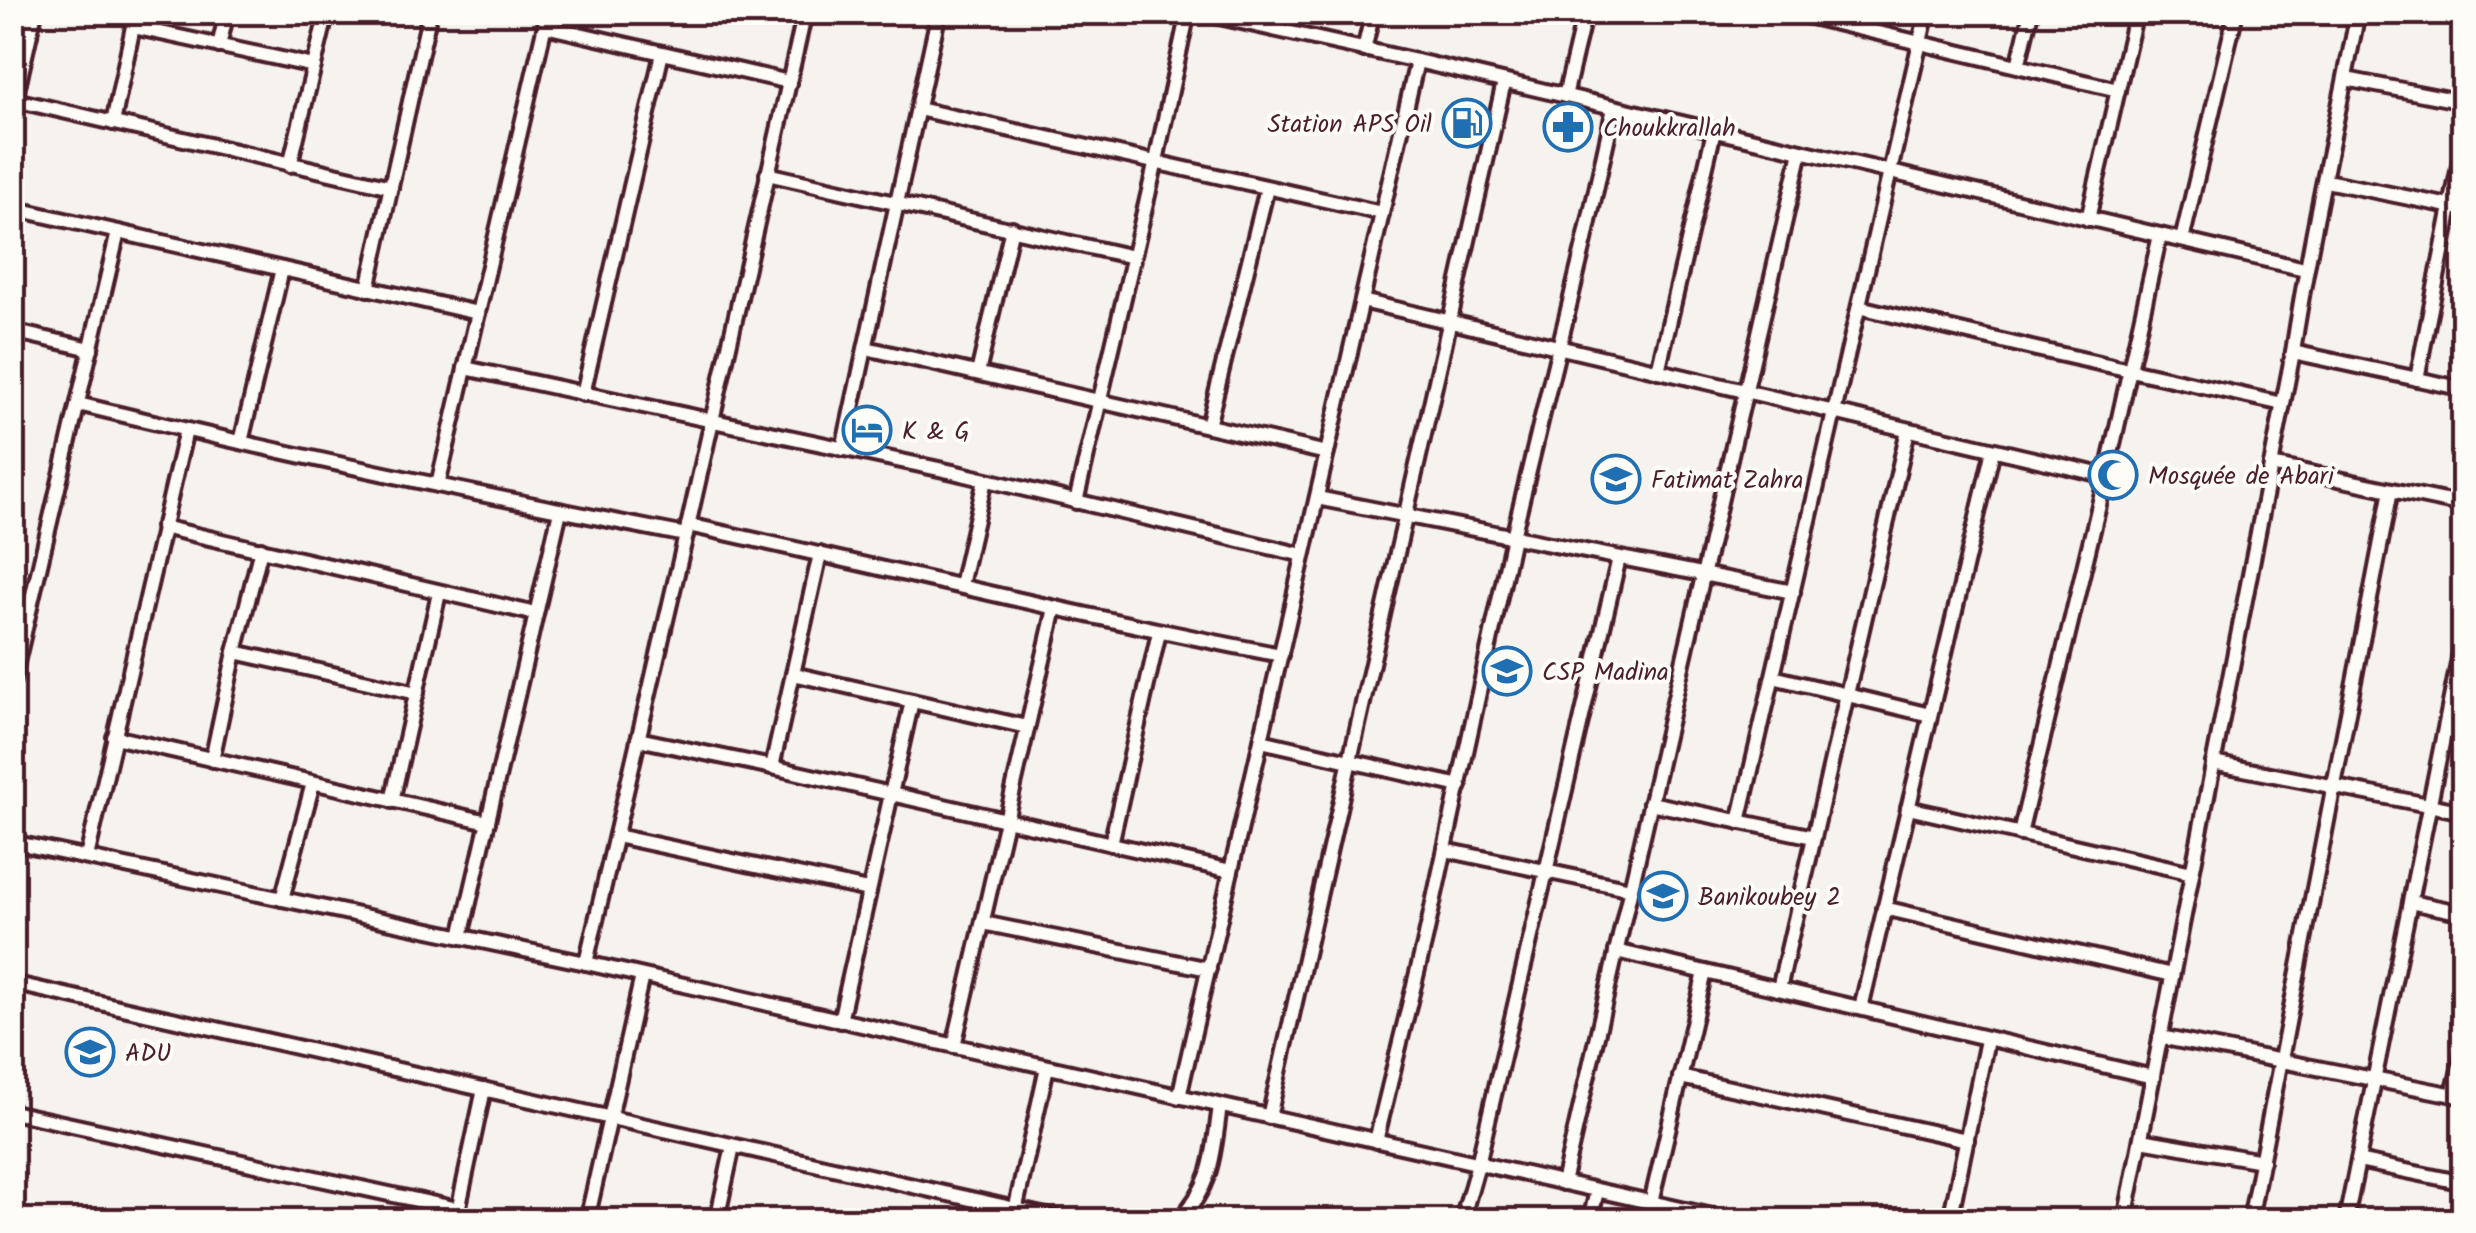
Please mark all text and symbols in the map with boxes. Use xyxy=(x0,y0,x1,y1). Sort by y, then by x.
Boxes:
fuel station icon: Station APS Oil xyxy=(1441,97,1493,149)
pharmacy icon: Choukkrallah xyxy=(1542,101,1594,153)
place label: Station APS Oil xyxy=(1268,105,1432,145)
place label: Choukkrallah xyxy=(1603,109,1736,149)
hotel icon: K & G xyxy=(841,404,893,456)
place label: K & G xyxy=(902,412,970,452)
mosque icon: Mosquée de Abari xyxy=(2087,449,2139,501)
school or university icon: Fatimat Zahra xyxy=(1590,453,1642,505)
place label: Mosquée de Abari xyxy=(2148,457,2335,497)
place label: Fatimat Zahra xyxy=(1651,461,1803,501)
school or university icon: CSP Madina xyxy=(1481,645,1533,697)
place label: CSP Madina xyxy=(1542,653,1669,693)
school or university icon: Banikoubey 2 xyxy=(1637,870,1689,922)
place label: Banikoubey 2 xyxy=(1698,878,1841,918)
school or university icon: ADU xyxy=(64,1026,116,1078)
place label: ADU xyxy=(125,1034,171,1074)

